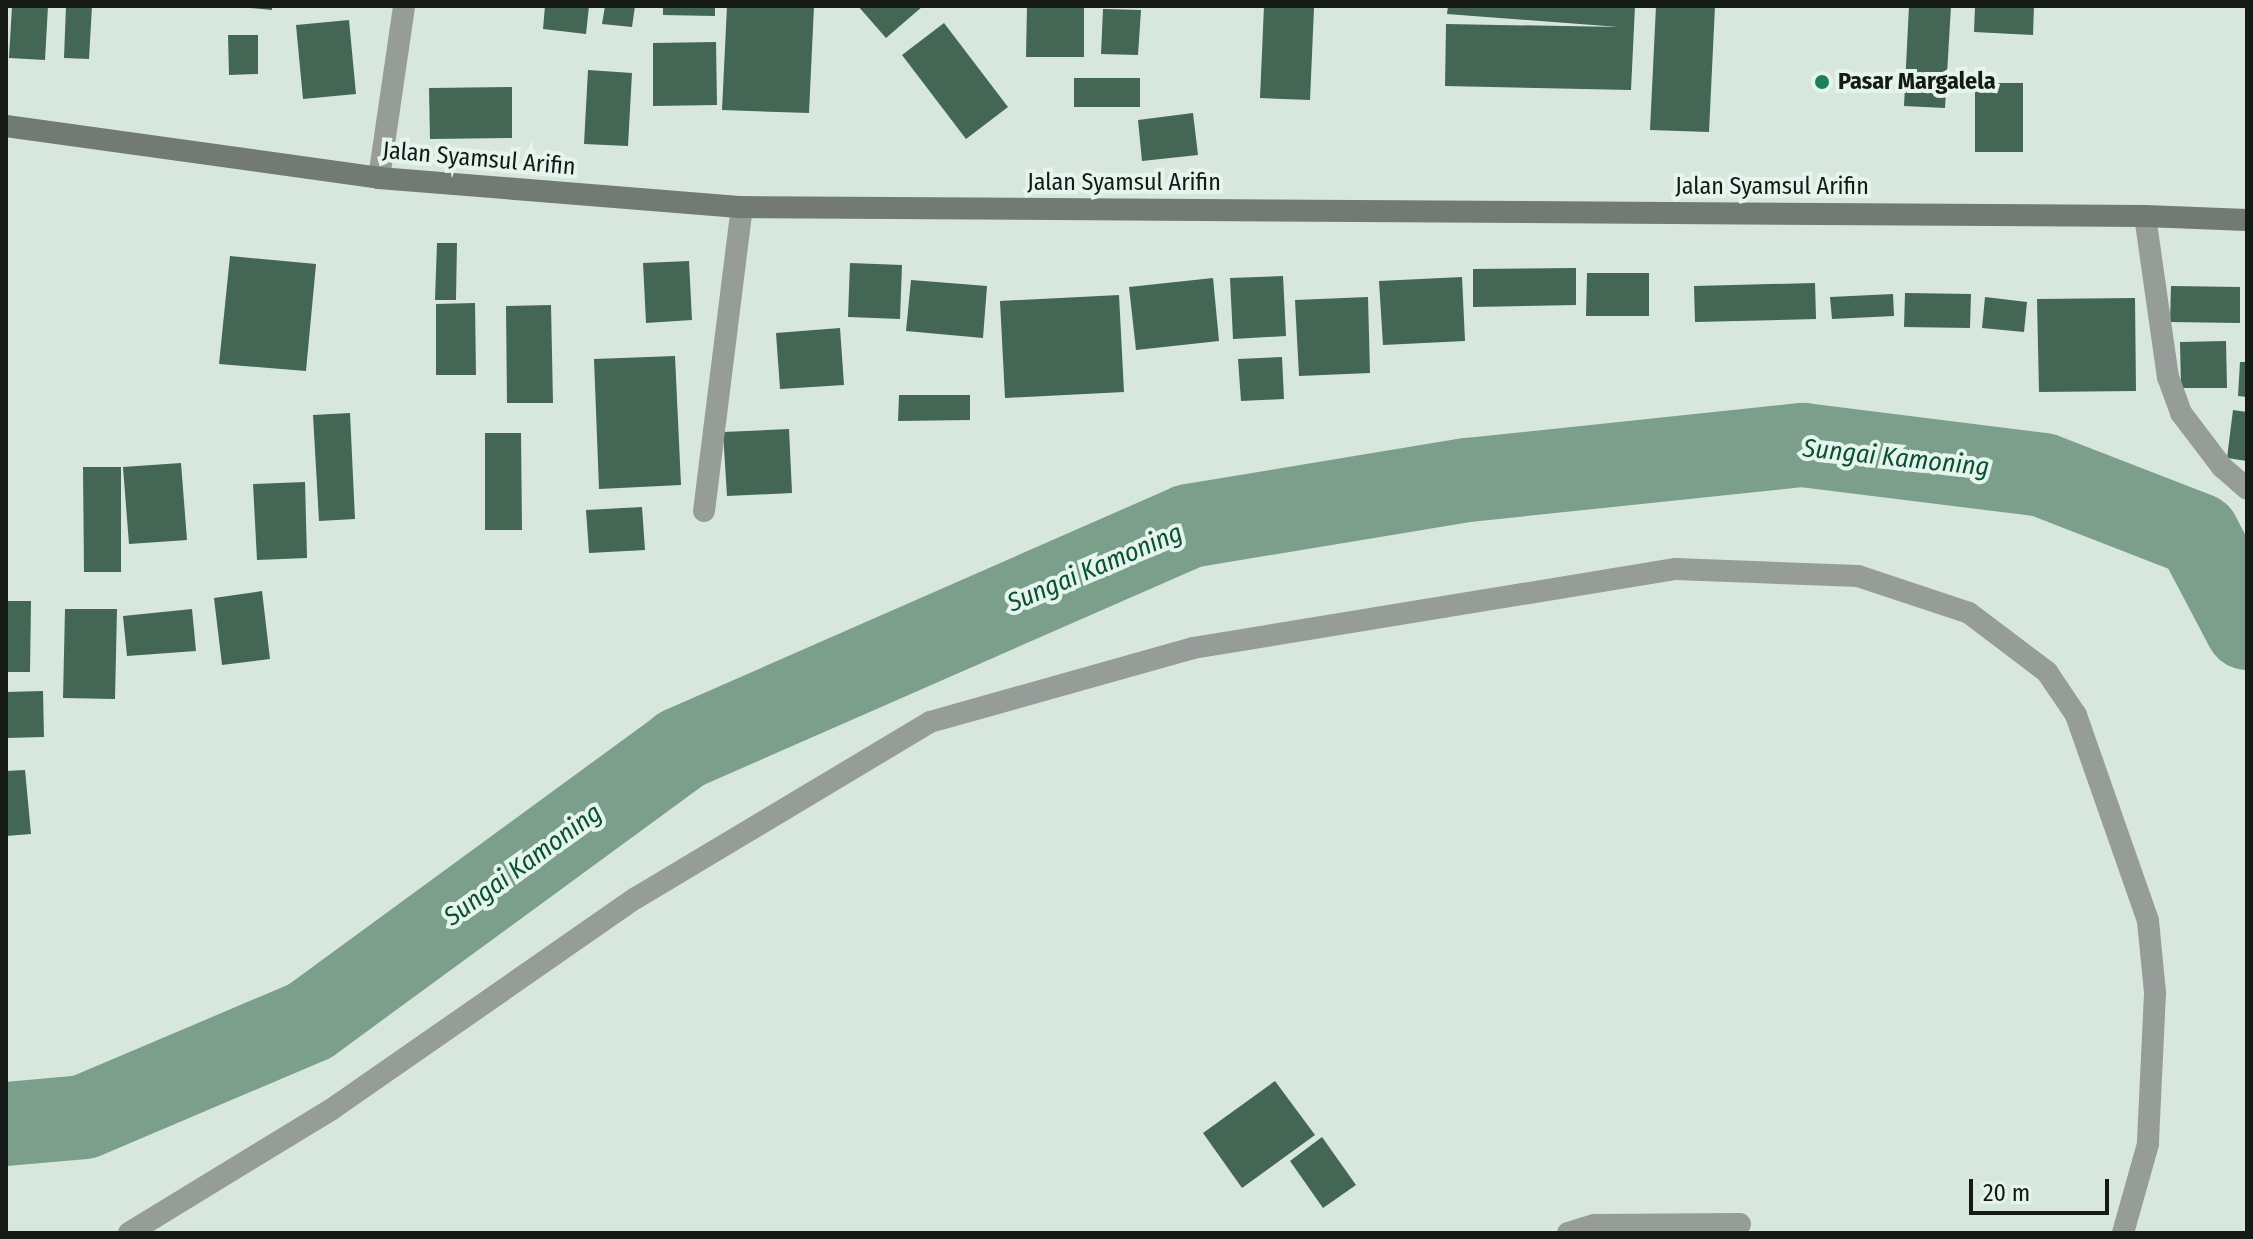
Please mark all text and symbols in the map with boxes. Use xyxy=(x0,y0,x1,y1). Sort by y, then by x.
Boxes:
place label: Pasar Margalela xyxy=(1838,68,1996,96)
marker: Pasar Margalela xyxy=(1813,73,1831,91)
street label: Jalan Syamsul Arifin xyxy=(381,136,577,182)
street label: Jalan Syamsul Arifin xyxy=(1027,169,1221,197)
street label: Jalan Syamsul Arifin xyxy=(1675,173,1869,201)
water label: Sungai Kamoning xyxy=(1801,433,1991,483)
water label: Sungai Kamoning xyxy=(1003,517,1187,619)
water label: Sungai Kamoning xyxy=(438,797,608,933)
scale bar xyxy=(1973,1163,2113,1213)
text: 20 m xyxy=(1983,1179,2030,1207)

